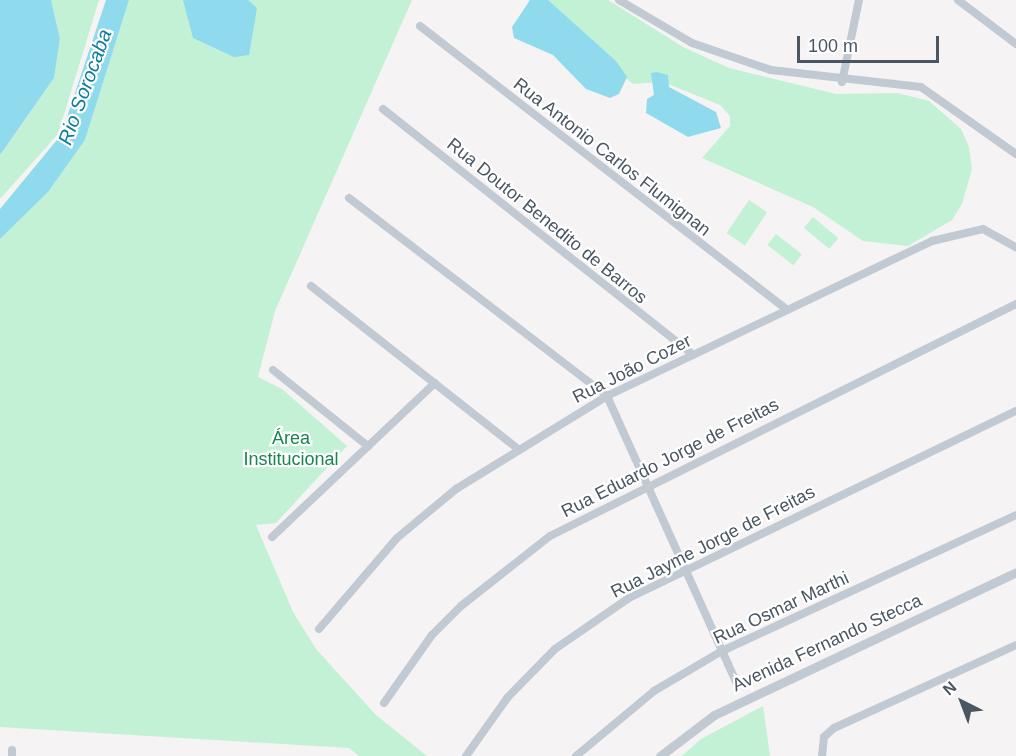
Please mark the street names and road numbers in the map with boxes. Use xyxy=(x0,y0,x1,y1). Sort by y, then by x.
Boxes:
street label: Rua Antonio Carlos Flumignan xyxy=(509,73,715,241)
street label: Rua Doutor Benedito de Barros xyxy=(443,134,651,308)
street label: Rua João Cozer xyxy=(569,330,695,408)
street label: Rua Eduardo Jorge de Freitas xyxy=(558,394,782,522)
street label: Rua Jayme Jorge de Freitas xyxy=(607,481,819,603)
street label: Rua Osmar Marthi xyxy=(710,567,852,649)
street label: Avenida Fernando Stecca xyxy=(729,590,925,696)

